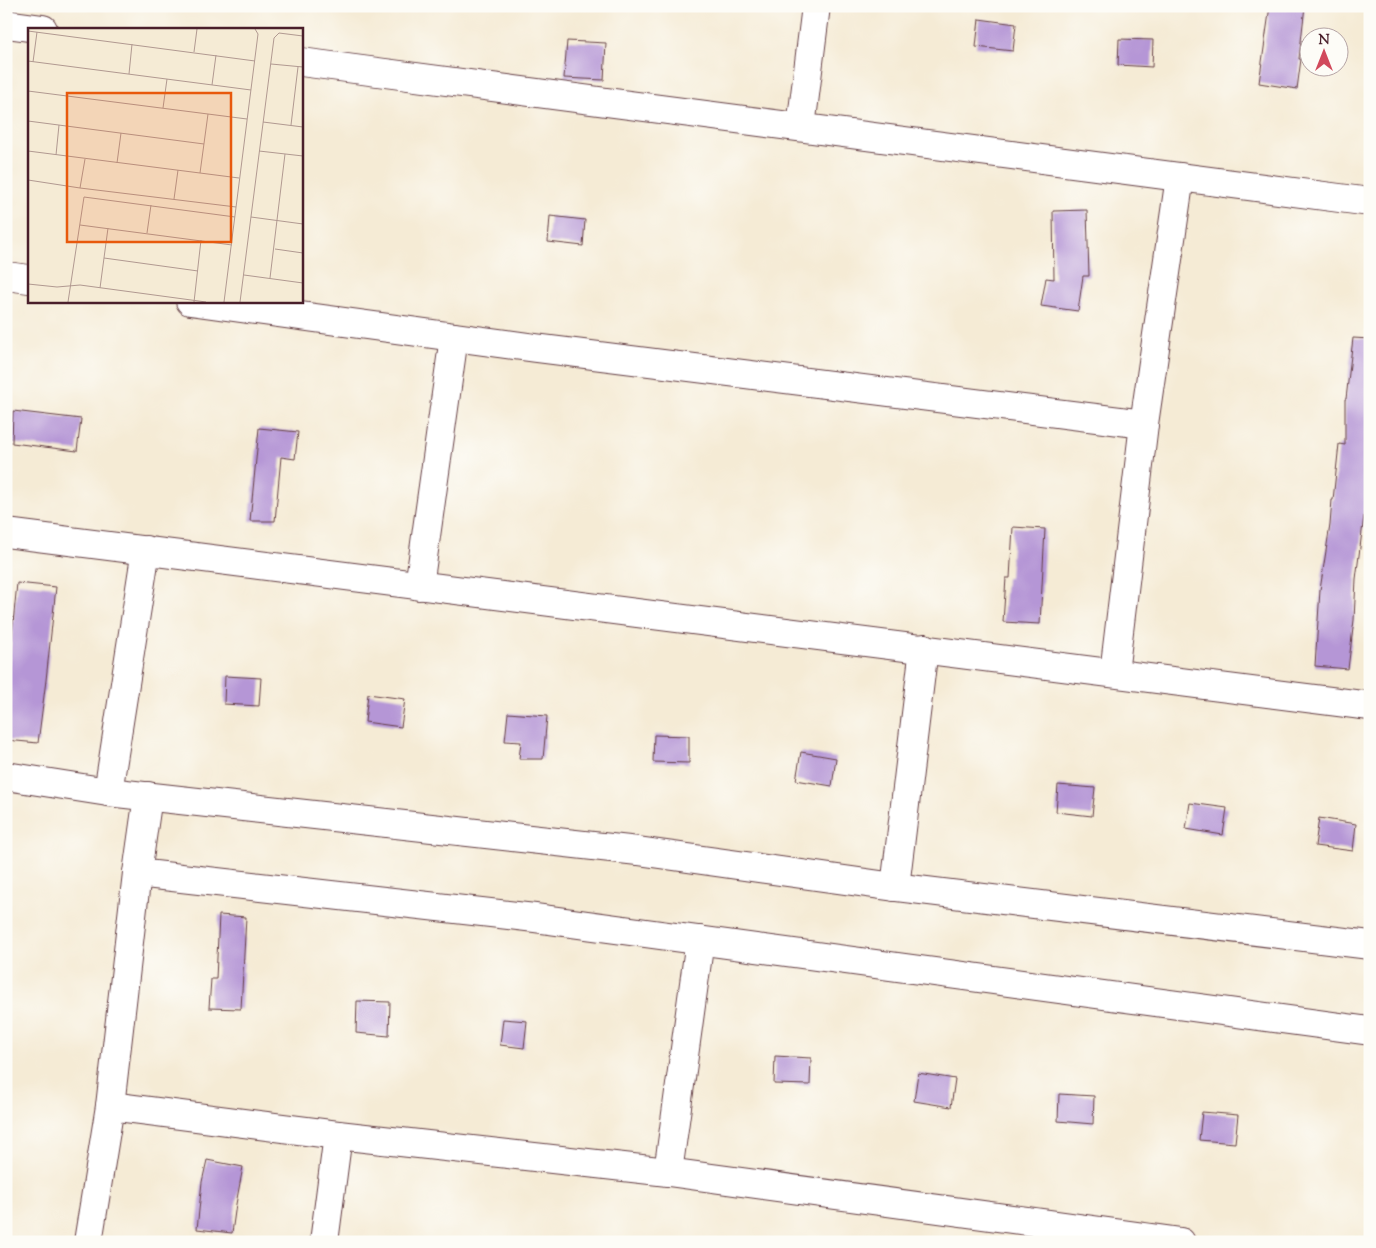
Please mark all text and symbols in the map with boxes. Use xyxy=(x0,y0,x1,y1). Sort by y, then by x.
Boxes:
inset map xyxy=(28,28,302,302)
north arrow xyxy=(1298,28,1348,78)
text: N xyxy=(1318,31,1330,51)

